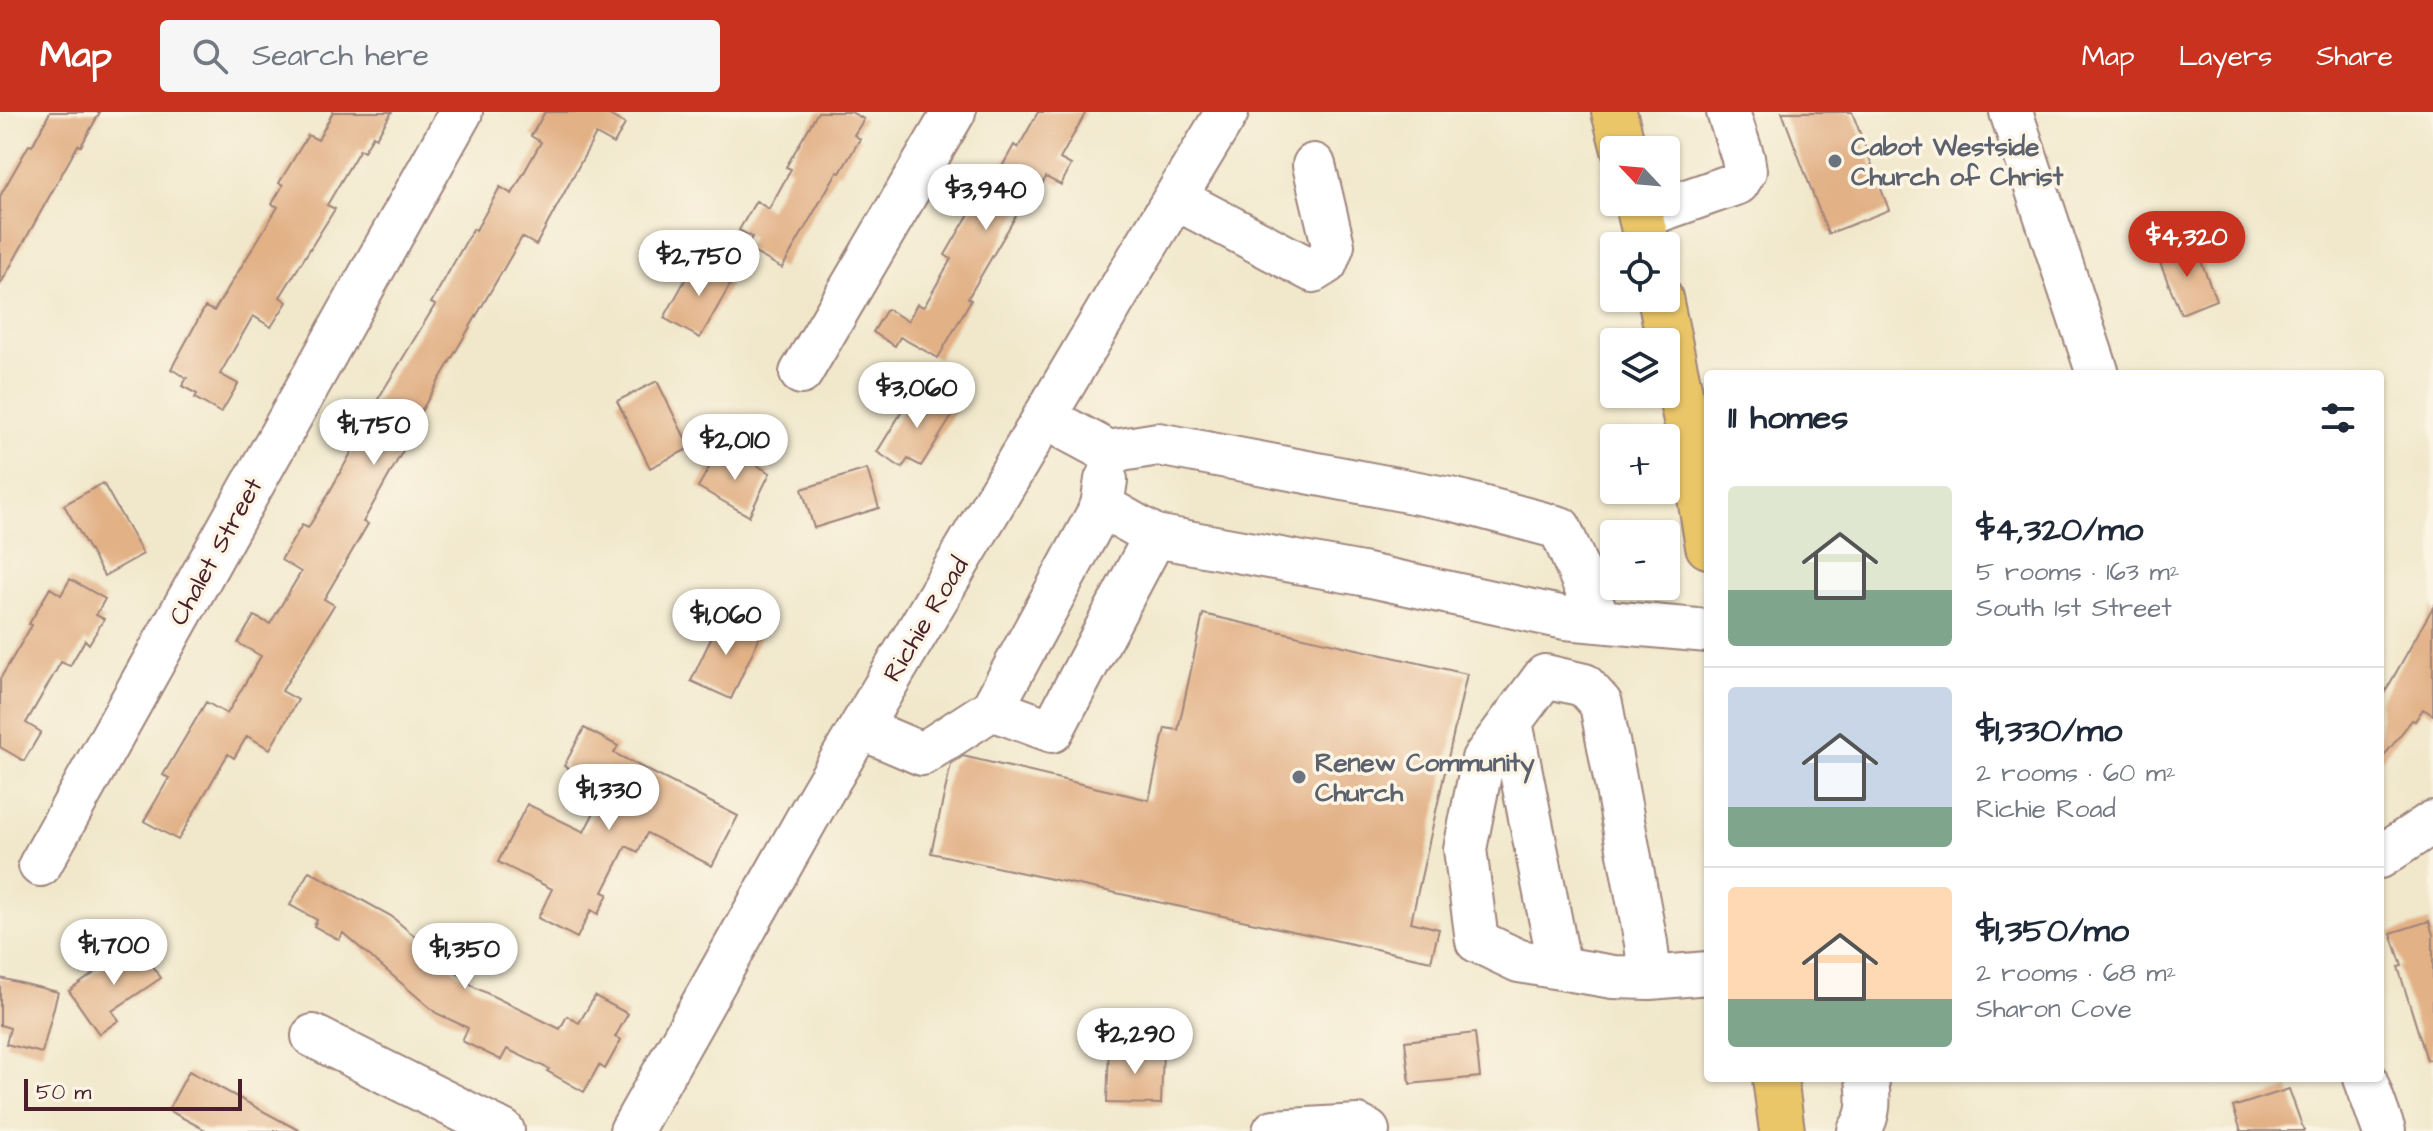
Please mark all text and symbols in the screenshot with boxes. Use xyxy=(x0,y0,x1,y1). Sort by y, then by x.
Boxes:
search box xyxy=(160,20,720,92)
text: Map xyxy=(40,30,112,82)
icon: search xyxy=(188,34,232,78)
text: Search here xyxy=(252,35,429,77)
text: Map xyxy=(2082,37,2135,76)
text: Layers xyxy=(2179,37,2272,76)
text: Share xyxy=(2316,37,2393,76)
place label: Cabot Westside Church of Christ xyxy=(1851,129,2064,195)
north arrow xyxy=(1600,136,1680,216)
map controls xyxy=(1600,136,1680,600)
marker: Cabot Westside Church of Christ xyxy=(1826,152,1844,170)
pin: $3,940 xyxy=(921,164,1051,232)
text: $3,940 xyxy=(945,172,1027,208)
pin: $4,320 xyxy=(2122,211,2252,279)
text: $4,320 xyxy=(2146,219,2228,255)
pin: $2,750 xyxy=(634,230,764,298)
button: locate xyxy=(1600,232,1680,312)
text: $2,750 xyxy=(657,238,741,274)
button: layers xyxy=(1600,328,1680,408)
pin: $3,060 xyxy=(852,362,982,430)
text: $3,060 xyxy=(876,370,958,406)
text: 11 homes xyxy=(1728,394,1848,442)
icon: filters xyxy=(2316,396,2360,440)
pin: $1,750 xyxy=(309,399,439,467)
text: $1,750 xyxy=(337,407,411,443)
pin: $2,010 xyxy=(670,414,800,482)
text: $2,010 xyxy=(700,422,770,458)
button: + xyxy=(1600,424,1680,504)
street label: Chalet Street xyxy=(160,471,272,632)
text: $4,320/mo xyxy=(1976,506,2143,554)
icon: home xyxy=(1792,518,1888,614)
button: − xyxy=(1600,520,1680,600)
street label: Richie Road xyxy=(874,550,977,689)
text: 5 rooms · 163 m² xyxy=(1976,554,2179,590)
pin: $1,060 xyxy=(661,589,791,657)
text: South 1st Street xyxy=(1976,590,2172,626)
text: $1,060 xyxy=(690,597,762,633)
text: $1,330/mo xyxy=(1976,707,2122,755)
icon: home xyxy=(1792,719,1888,815)
place label: Renew Community Church xyxy=(1315,745,1535,811)
text: 2 rooms · 60 m² xyxy=(1976,755,2176,791)
pin: $1,330 xyxy=(544,764,674,832)
marker: Renew Community Church xyxy=(1290,768,1308,786)
text: $1,330 xyxy=(576,772,642,808)
text: Richie Road xyxy=(1976,791,2116,827)
text: $1,350/mo xyxy=(1976,907,2129,955)
pin: $1,700 xyxy=(49,919,179,987)
icon: home xyxy=(1792,919,1888,1015)
pin: $1,350 xyxy=(400,923,530,991)
text: $1,700 xyxy=(78,927,150,963)
text: $1,350 xyxy=(430,931,500,967)
text: 2 rooms · 68 m² xyxy=(1976,955,2176,991)
text: Sharon Cove xyxy=(1976,991,2132,1027)
pin: $2,290 xyxy=(1070,1008,1200,1076)
text: $2,290 xyxy=(1095,1016,1175,1052)
scale bar xyxy=(24,1075,242,1111)
text: 50 m xyxy=(36,1077,91,1108)

